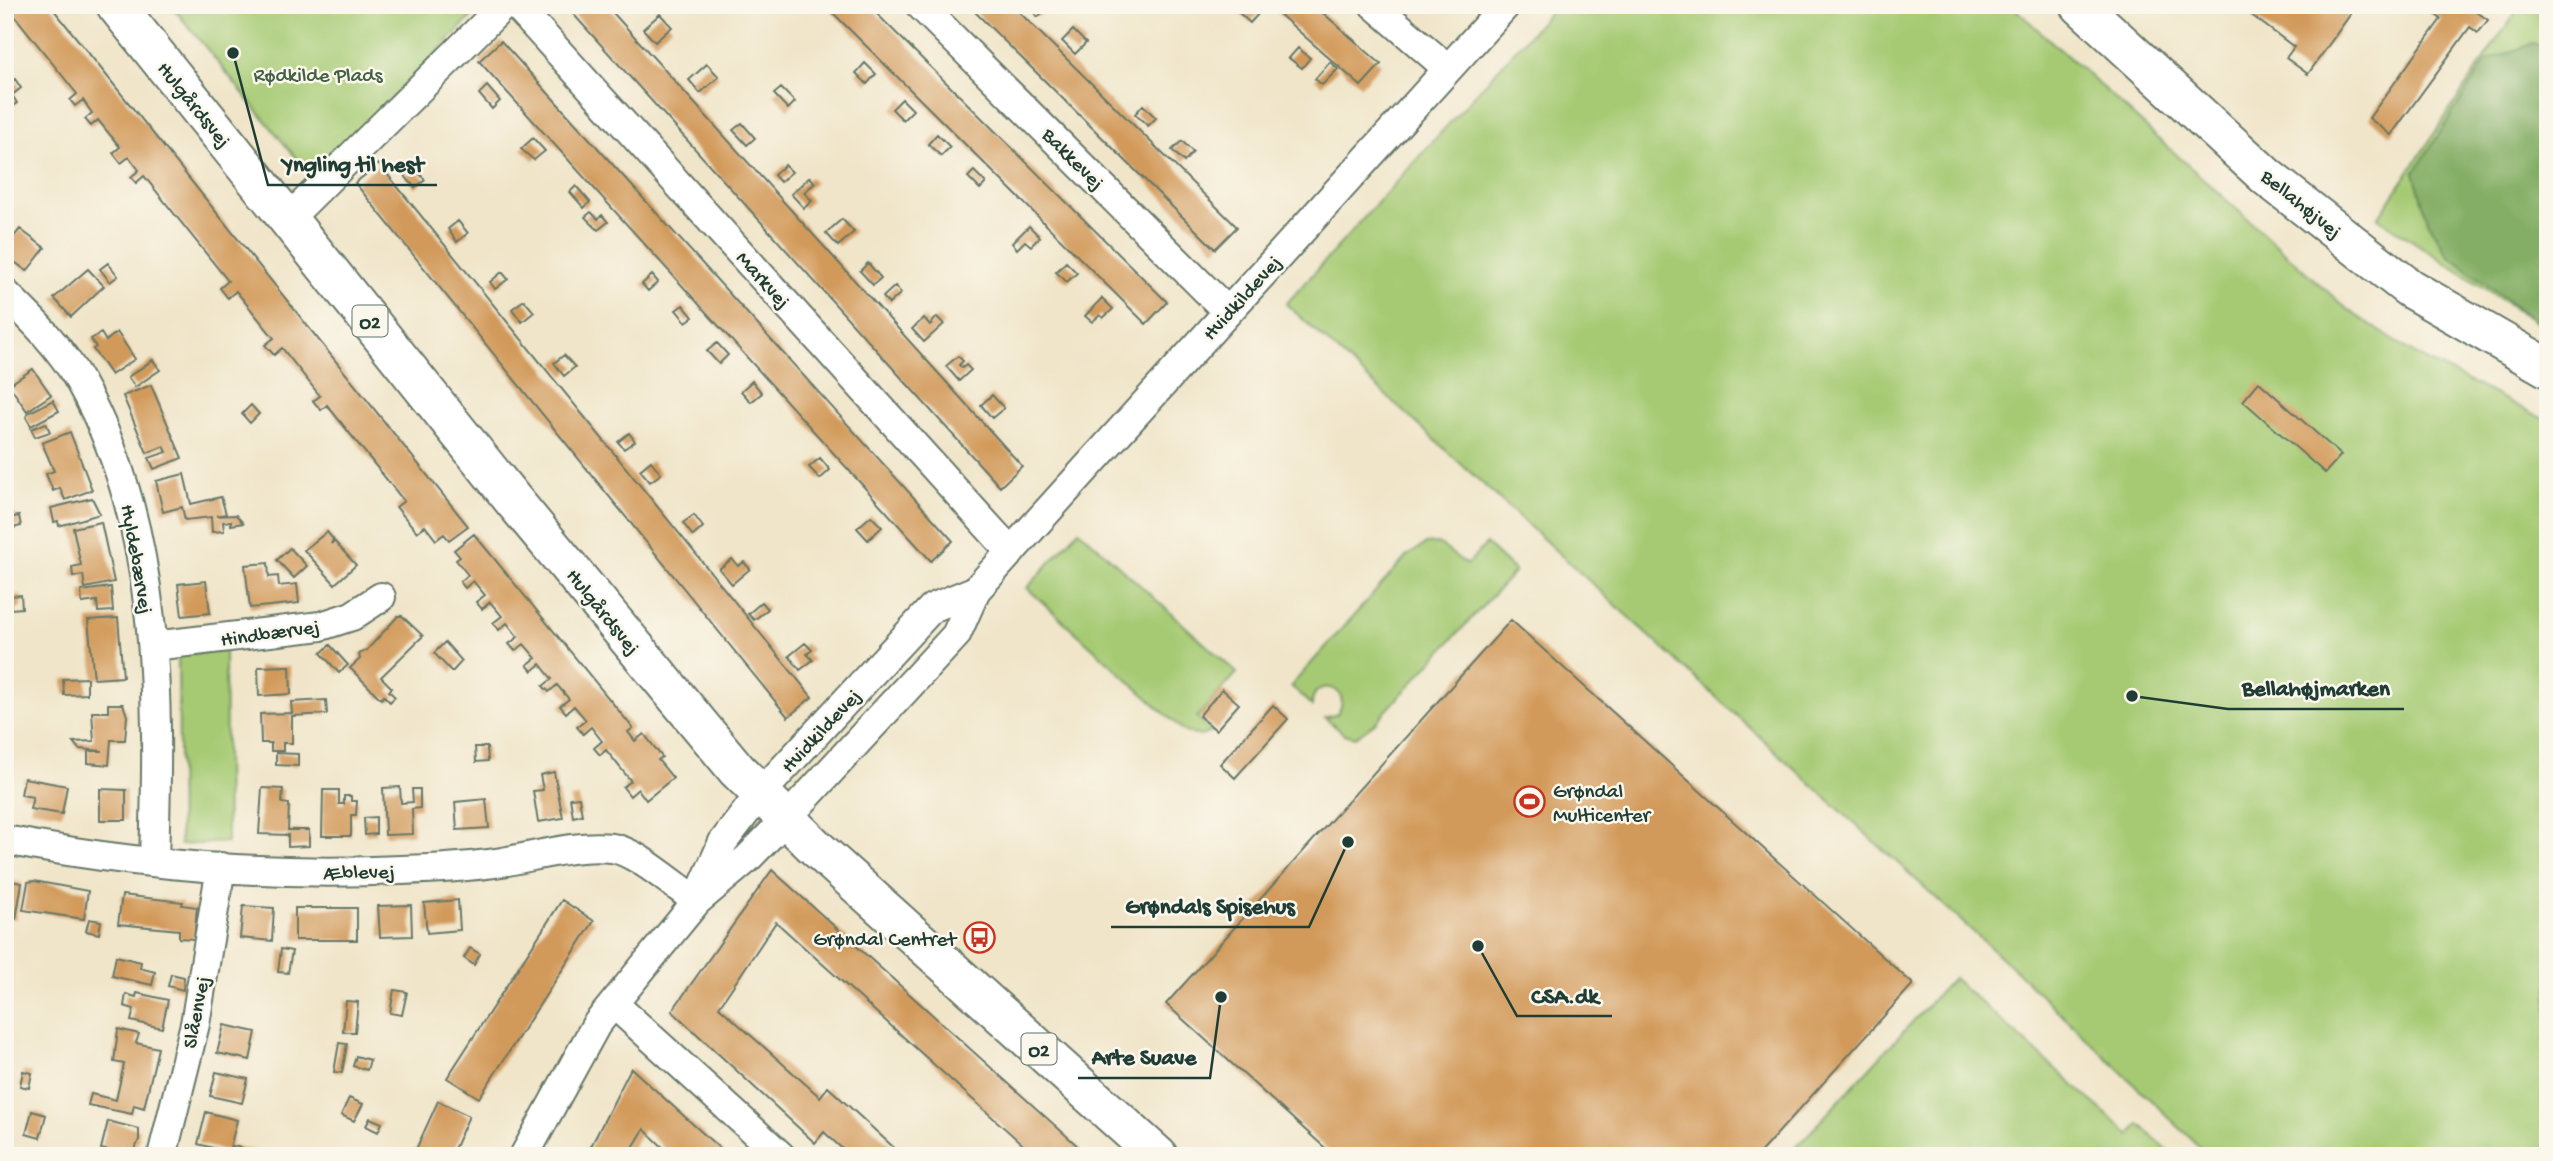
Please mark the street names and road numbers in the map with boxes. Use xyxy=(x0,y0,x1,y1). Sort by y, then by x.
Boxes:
street label: Hulgårdsvej xyxy=(150,58,235,154)
street label: Bakkevej xyxy=(1034,123,1108,197)
street label: Bellahøjvej xyxy=(2253,165,2345,246)
street label: Markvej xyxy=(729,247,794,315)
street label: Hvidkildevej xyxy=(1199,252,1288,347)
road number: O2 xyxy=(352,306,388,336)
street label: Hyldebærvej xyxy=(113,503,157,616)
street label: Hulgårdsvej xyxy=(559,565,644,661)
street label: Hindbærvej xyxy=(219,616,322,655)
street label: Hvidkildevej xyxy=(777,685,868,780)
street label: Æblevej xyxy=(323,861,395,888)
street label: Slåenvej xyxy=(179,974,218,1051)
road number: O2 xyxy=(1021,1034,1056,1064)

